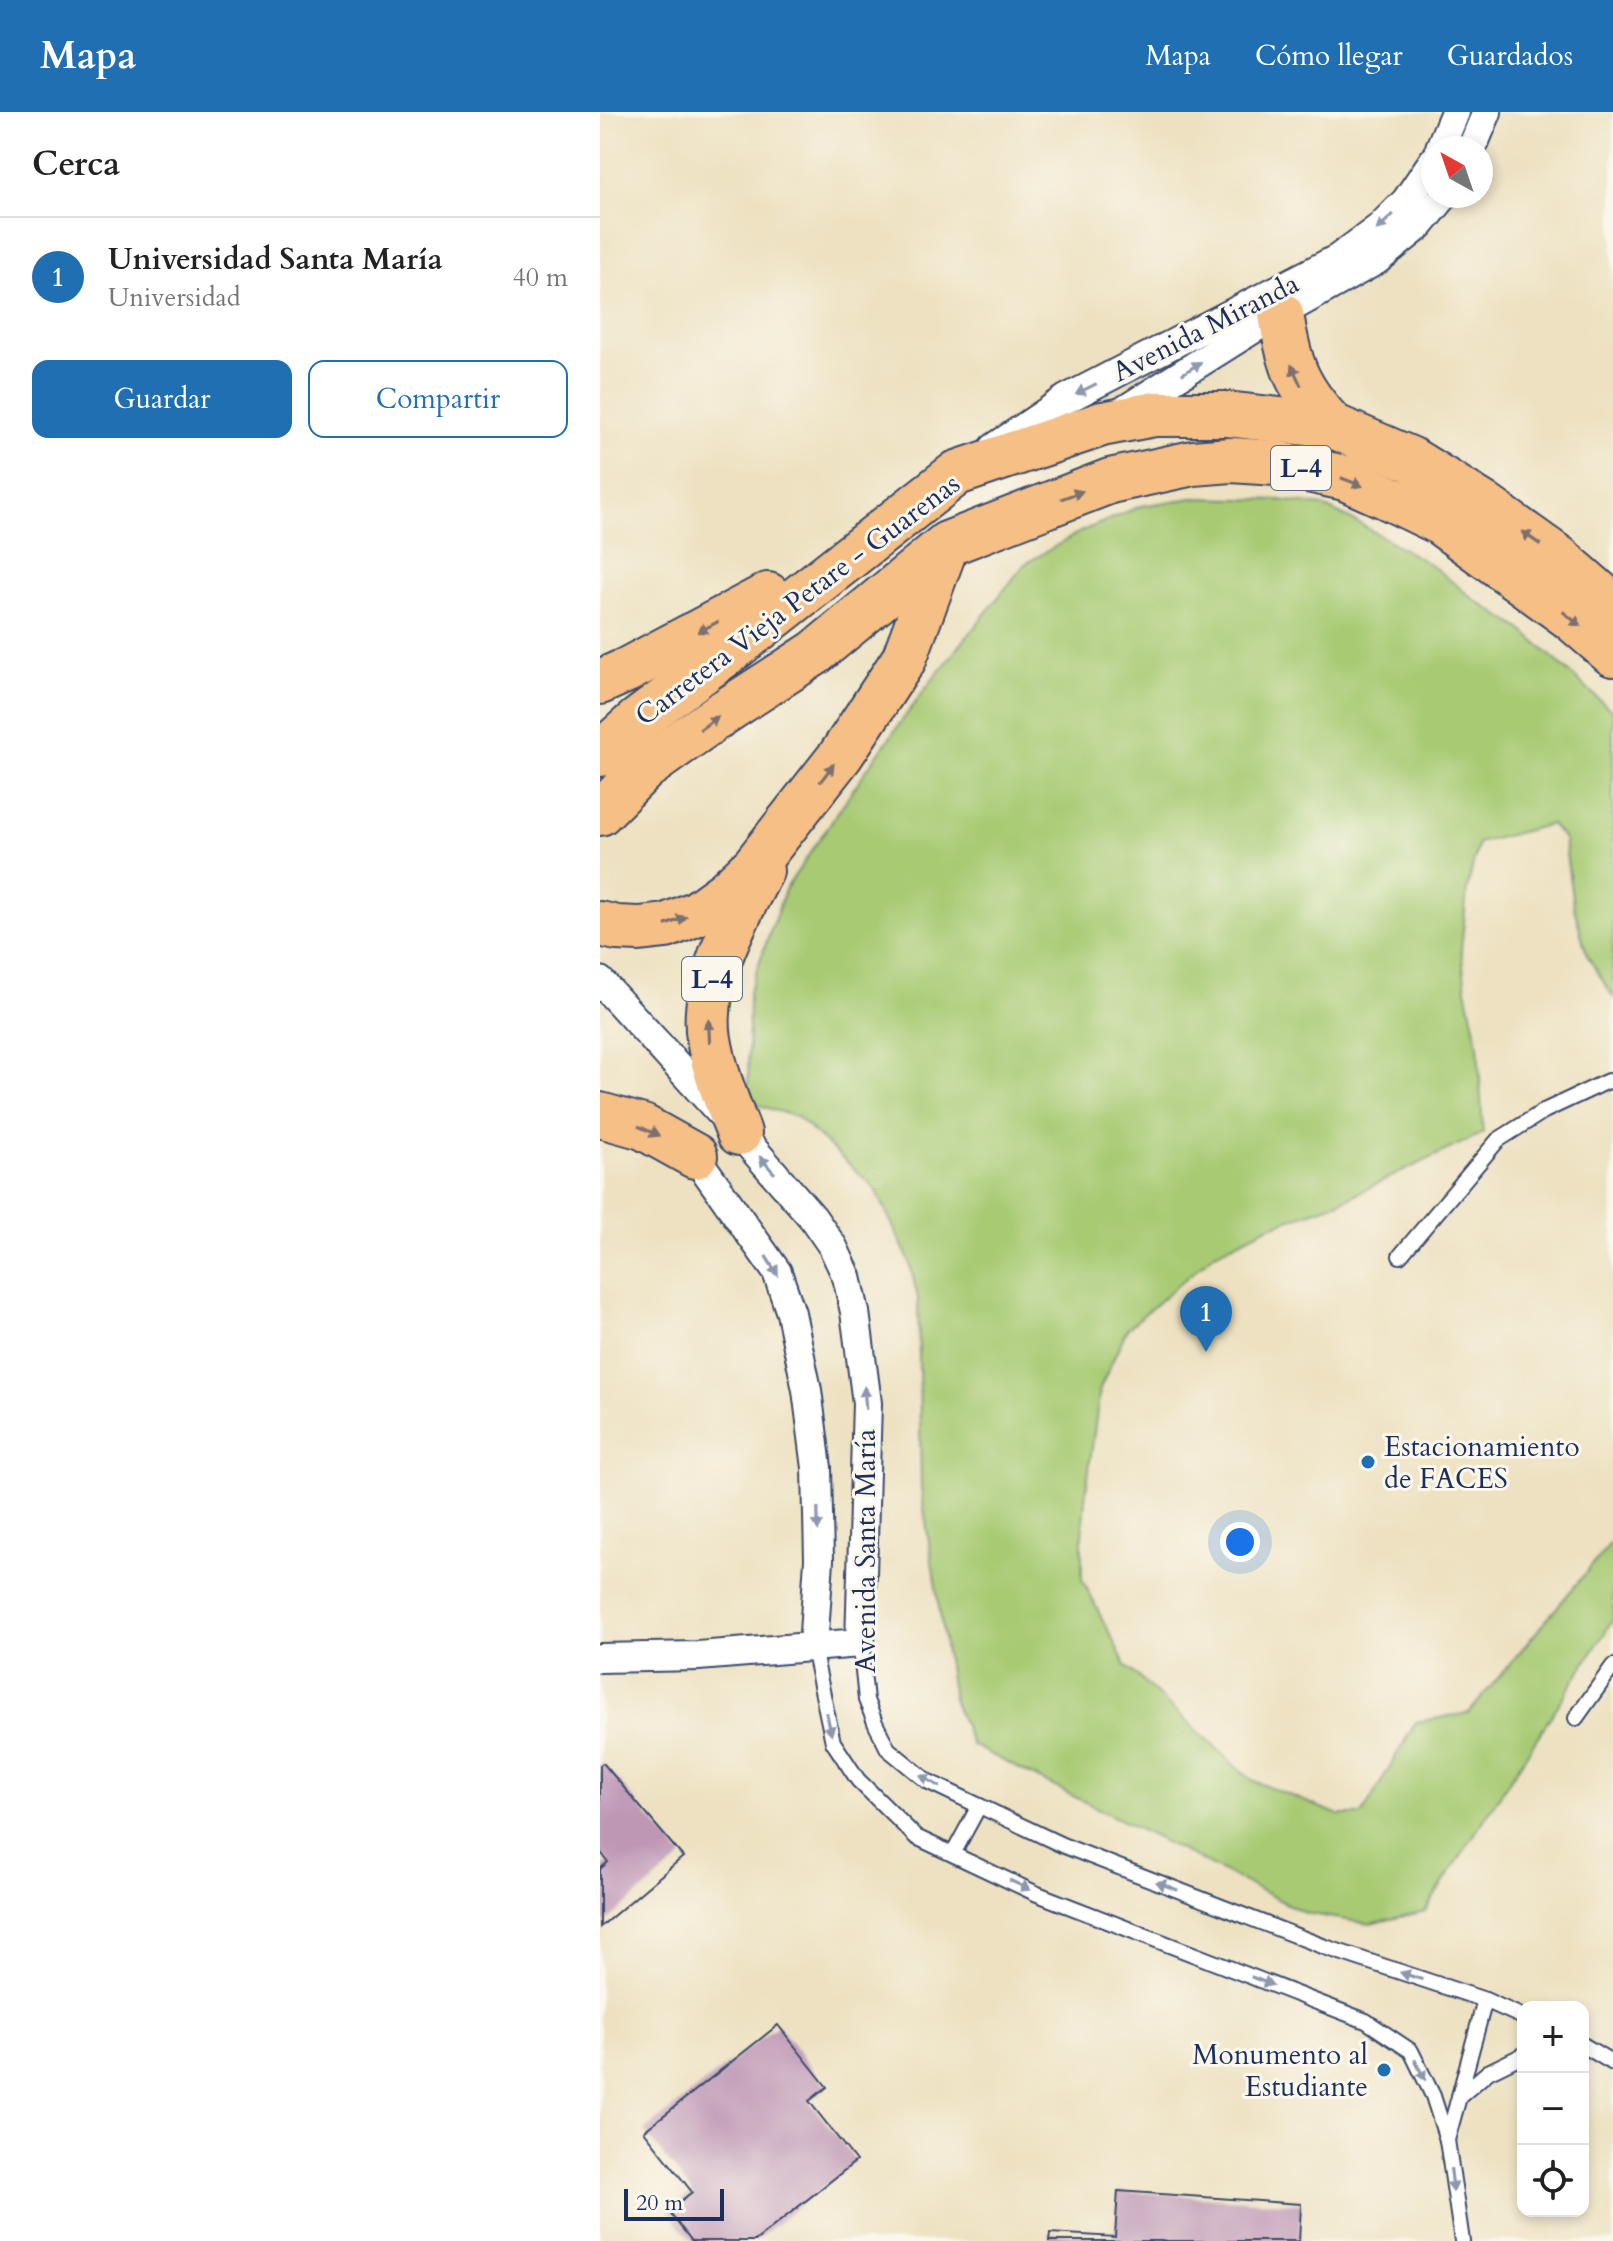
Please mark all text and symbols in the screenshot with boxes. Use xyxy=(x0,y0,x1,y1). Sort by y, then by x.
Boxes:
text: Mapa xyxy=(40,30,136,82)
text: Mapa xyxy=(1145,37,1211,75)
text: Cómo llegar xyxy=(1255,37,1403,75)
text: Guardados xyxy=(1447,37,1573,75)
north arrow xyxy=(1421,136,1493,208)
text: Cerca xyxy=(32,141,120,187)
one-way arrow xyxy=(1376,212,1395,230)
text: Universidad Santa María xyxy=(108,239,443,280)
text: 1 xyxy=(51,260,65,295)
text: 40 m xyxy=(512,260,568,295)
street label: Avenida Miranda xyxy=(1106,265,1305,391)
text: Universidad xyxy=(108,280,241,315)
button: Guardar xyxy=(32,360,292,438)
button: Compartir xyxy=(308,360,568,438)
one-way arrow xyxy=(1181,361,1203,375)
one-way arrow xyxy=(1289,363,1303,387)
one-way arrow xyxy=(1074,382,1097,395)
road number: L-4 xyxy=(1271,446,1331,490)
street label: Carretera Vieja Petare - Guarenas xyxy=(628,465,968,735)
one-way arrow xyxy=(1340,476,1364,489)
one-way arrow xyxy=(1060,488,1084,501)
one-way arrow xyxy=(1520,531,1541,546)
one-way arrow xyxy=(1562,610,1582,627)
one-way arrow xyxy=(697,621,720,634)
one-way arrow xyxy=(698,716,719,731)
one-way arrow xyxy=(818,763,834,784)
one-way arrow xyxy=(664,915,688,928)
road number: L-4 xyxy=(682,957,742,1001)
one-way arrow xyxy=(703,1018,716,1044)
one-way arrow xyxy=(638,1124,661,1138)
one-way arrow xyxy=(759,1156,777,1175)
one-way arrow xyxy=(764,1255,779,1276)
pin: 1 xyxy=(1180,1286,1232,1352)
one-way arrow xyxy=(858,1385,871,1410)
place label: Estacionamiento de FACES xyxy=(1384,1428,1580,1498)
street label: Avenida Santa María xyxy=(847,1429,885,1673)
marker: Estacionamiento de FACES xyxy=(1359,1453,1377,1471)
one-way arrow xyxy=(811,1507,824,1532)
your location xyxy=(1220,1522,1260,1562)
one-way arrow xyxy=(823,1712,836,1737)
one-way arrow xyxy=(919,1774,941,1788)
one-way arrow xyxy=(1008,1879,1031,1892)
one-way arrow xyxy=(1155,1879,1179,1892)
one-way arrow xyxy=(1399,1969,1423,1981)
one-way arrow xyxy=(1250,1974,1274,1987)
map controls xyxy=(1517,2001,1589,2217)
button: + xyxy=(1517,2001,1589,2073)
place label: Monumento al Estudiante xyxy=(1192,2036,1368,2106)
one-way arrow xyxy=(1413,2059,1427,2082)
marker: Monumento al Estudiante xyxy=(1375,2061,1393,2079)
button: − xyxy=(1517,2073,1589,2145)
button: locate xyxy=(1517,2145,1589,2217)
one-way arrow xyxy=(1445,2167,1458,2192)
scale bar xyxy=(624,2185,724,2221)
text: 20 m xyxy=(636,2188,683,2218)

